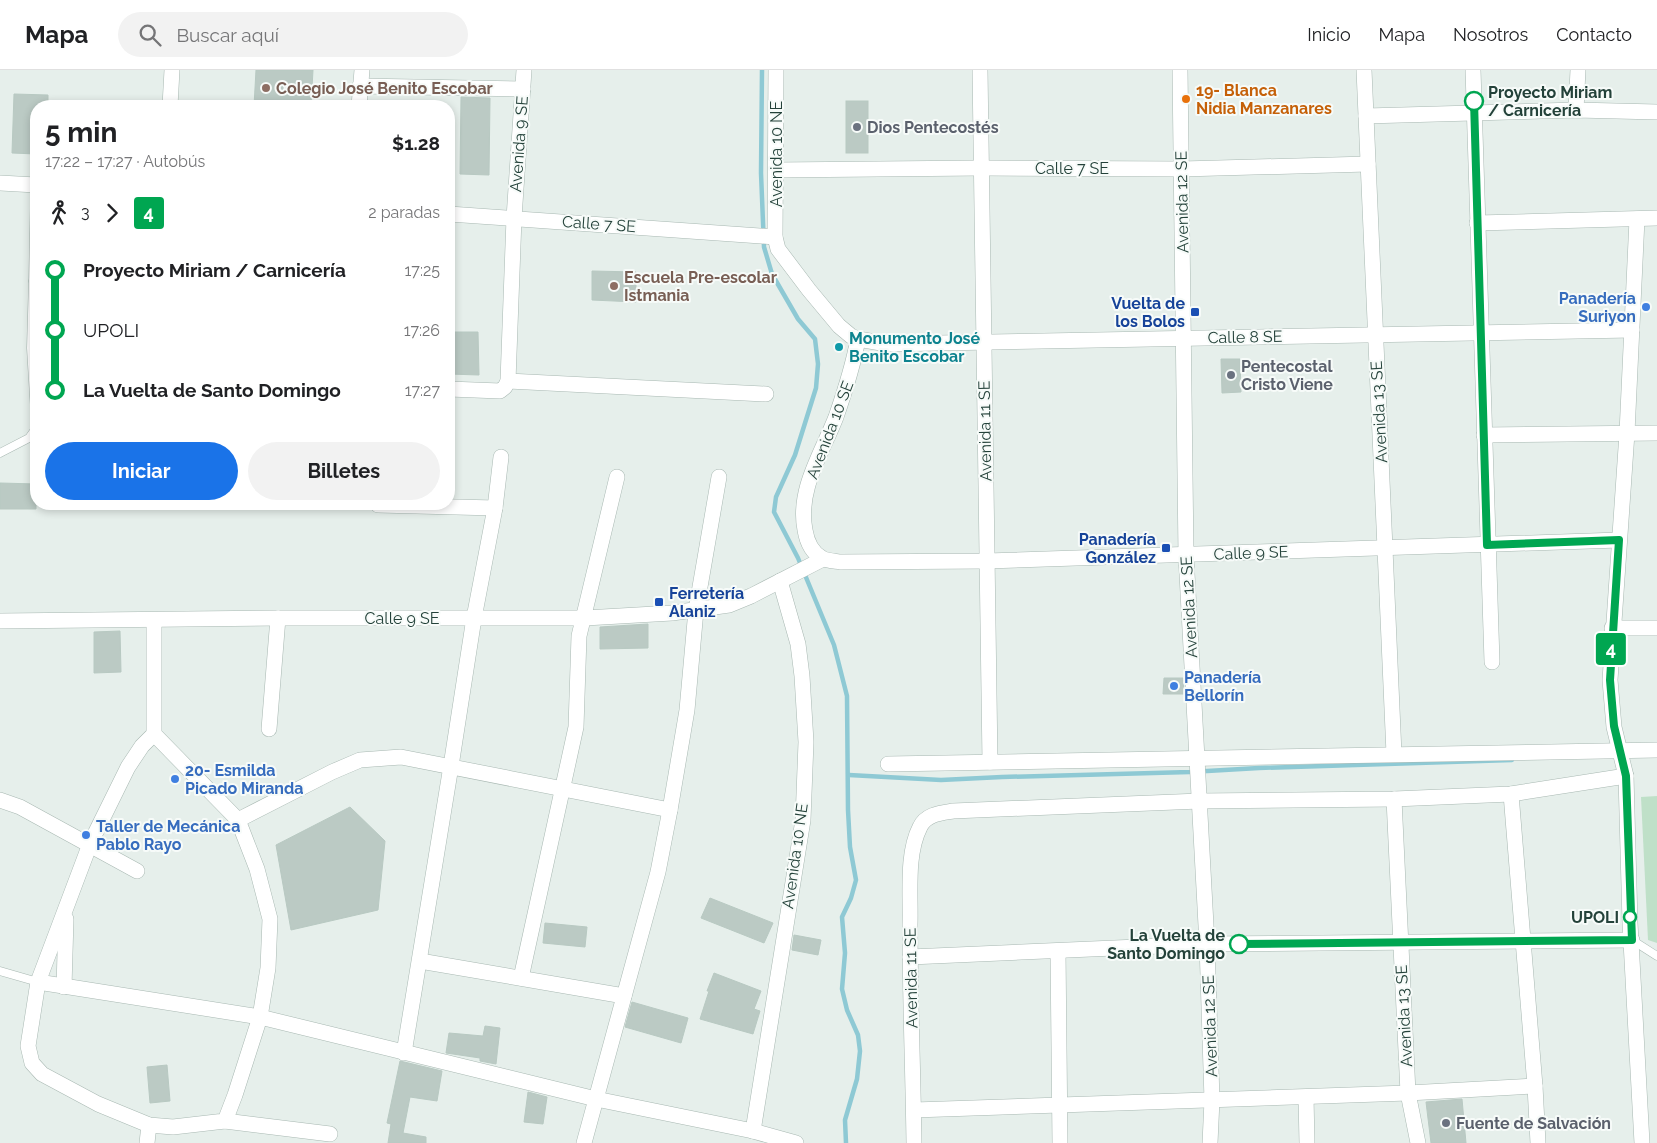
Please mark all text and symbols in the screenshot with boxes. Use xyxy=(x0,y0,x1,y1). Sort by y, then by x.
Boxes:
search box xyxy=(118,12,468,57)
text: Mapa xyxy=(25,20,88,49)
icon: search xyxy=(136,21,164,49)
text: Buscar aquí xyxy=(176,24,279,46)
text: Inicio xyxy=(1307,24,1351,45)
text: Mapa xyxy=(1379,24,1425,45)
text: Nosotros xyxy=(1453,24,1528,45)
text: Contacto xyxy=(1556,24,1632,45)
place label: Colegio José Benito Escobar xyxy=(276,79,493,98)
place label: 19- Blanca Nidia Manzanares xyxy=(1196,81,1332,118)
marker: Colegio José Benito Escobar xyxy=(260,82,272,94)
place label: Proyecto Miriam / Carnicería xyxy=(1488,83,1612,120)
marker: Proyecto Miriam / Carnicería xyxy=(1464,91,1484,111)
marker: 19- Blanca Nidia Manzanares xyxy=(1180,93,1192,105)
street label: Avenida 9 SE xyxy=(506,95,532,193)
street label: Avenida 10 NE xyxy=(767,101,786,207)
text: 5 min xyxy=(45,116,117,149)
place label: Dios Pentecostés xyxy=(867,118,999,137)
marker: Dios Pentecostés xyxy=(851,121,863,133)
text: $1.28 xyxy=(392,132,440,154)
street label: Avenida 12 SE xyxy=(1172,150,1192,253)
text: 17:22 – 17:27 · Autobús xyxy=(45,152,205,171)
street label: Calle 7 SE xyxy=(1035,159,1109,178)
icon: walk xyxy=(45,199,73,227)
icon: forward xyxy=(98,199,126,227)
text: 4 xyxy=(144,202,154,223)
text: 3 xyxy=(81,203,90,222)
text: 2 paradas xyxy=(368,203,440,222)
street label: Calle 7 SE xyxy=(561,212,637,236)
text: Proyecto Miriam / Carnicería xyxy=(83,259,346,281)
text: 17:25 xyxy=(405,261,440,280)
place label: Escuela Pre-escolar Istmania xyxy=(624,268,777,305)
marker: Escuela Pre-escolar Istmania xyxy=(608,280,620,292)
place label: Panadería Suriyon xyxy=(1559,289,1636,326)
place label: Vuelta de los Bolos xyxy=(1111,294,1185,331)
marker: Panadería Suriyon xyxy=(1640,301,1652,313)
marker: Vuelta de los Bolos xyxy=(1189,306,1201,318)
text: UPOLI xyxy=(83,319,139,341)
text: 17:26 xyxy=(404,321,440,340)
street label: Calle 8 SE xyxy=(1207,327,1283,347)
place label: Monumento José Benito Escobar xyxy=(849,329,980,366)
marker: Monumento José Benito Escobar xyxy=(833,341,845,353)
place label: Pentecostal Cristo Viene xyxy=(1241,357,1333,394)
street label: Avenida 13 SE xyxy=(1367,360,1391,464)
marker: Pentecostal Cristo Viene xyxy=(1225,369,1237,381)
street label: Avenida 10 SE xyxy=(803,378,858,482)
text: La Vuelta de Santo Domingo xyxy=(83,379,341,401)
street label: Avenida 11 SE xyxy=(975,380,995,482)
text: 17:27 xyxy=(405,381,440,400)
button: Iniciar xyxy=(45,442,238,500)
button: Billetes xyxy=(248,442,440,500)
place label: Panadería González xyxy=(1079,530,1156,567)
marker: Panadería González xyxy=(1160,542,1172,554)
street label: Calle 9 SE xyxy=(1213,542,1289,564)
street label: Avenida 12 SE xyxy=(1177,555,1201,659)
place label: Ferretería Alaniz xyxy=(669,584,744,621)
marker: Ferretería Alaniz xyxy=(653,596,665,608)
street label: Calle 9 SE xyxy=(365,609,440,628)
line badge: 4 xyxy=(1595,633,1627,665)
text: 4 xyxy=(1606,638,1616,659)
place label: Panadería Bellorín xyxy=(1184,668,1261,705)
marker: Panadería Bellorín xyxy=(1168,680,1180,692)
place label: 20- Esmilda Picado Miranda xyxy=(185,761,304,798)
marker: 20- Esmilda Picado Miranda xyxy=(169,773,181,785)
street label: Avenida 10 NE xyxy=(778,802,812,910)
place label: Taller de Mecánica Pablo Rayo xyxy=(96,817,240,854)
marker: Taller de Mecánica Pablo Rayo xyxy=(80,829,92,841)
place label: UPOLI xyxy=(1571,908,1619,927)
marker: UPOLI xyxy=(1623,910,1637,924)
place label: La Vuelta de Santo Domingo xyxy=(1107,926,1225,963)
street label: Avenida 11 SE xyxy=(901,927,921,1029)
marker: La Vuelta de Santo Domingo xyxy=(1229,934,1249,954)
street label: Avenida 13 SE xyxy=(1392,964,1416,1068)
street label: Avenida 12 SE xyxy=(1199,974,1221,1077)
place label: Fuente de Salvación xyxy=(1456,1114,1611,1133)
marker: Fuente de Salvación xyxy=(1440,1117,1452,1129)

